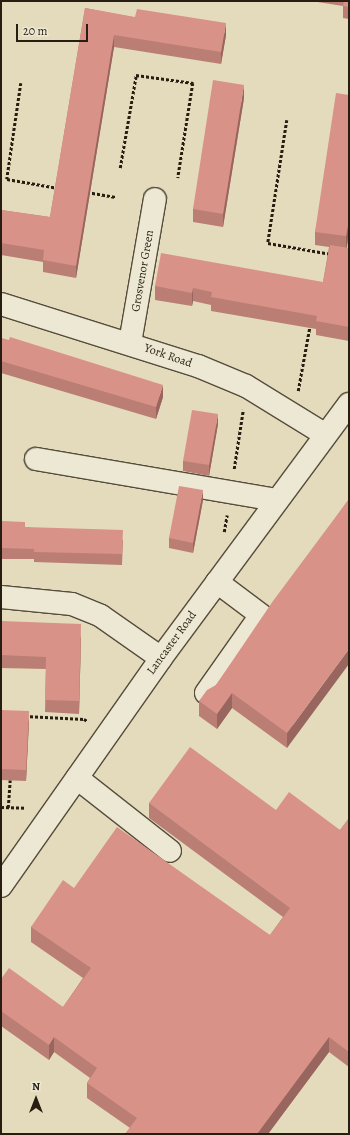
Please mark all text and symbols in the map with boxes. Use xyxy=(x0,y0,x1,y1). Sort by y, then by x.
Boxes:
scale bar xyxy=(18,16,90,42)
text: 20 m xyxy=(23,23,47,39)
street label: Grosvenor Green xyxy=(129,229,157,313)
street label: York Road xyxy=(142,341,194,371)
street label: Lancaster Road xyxy=(144,608,200,678)
north arrow xyxy=(16,1079,56,1119)
text: N xyxy=(32,1079,40,1094)

